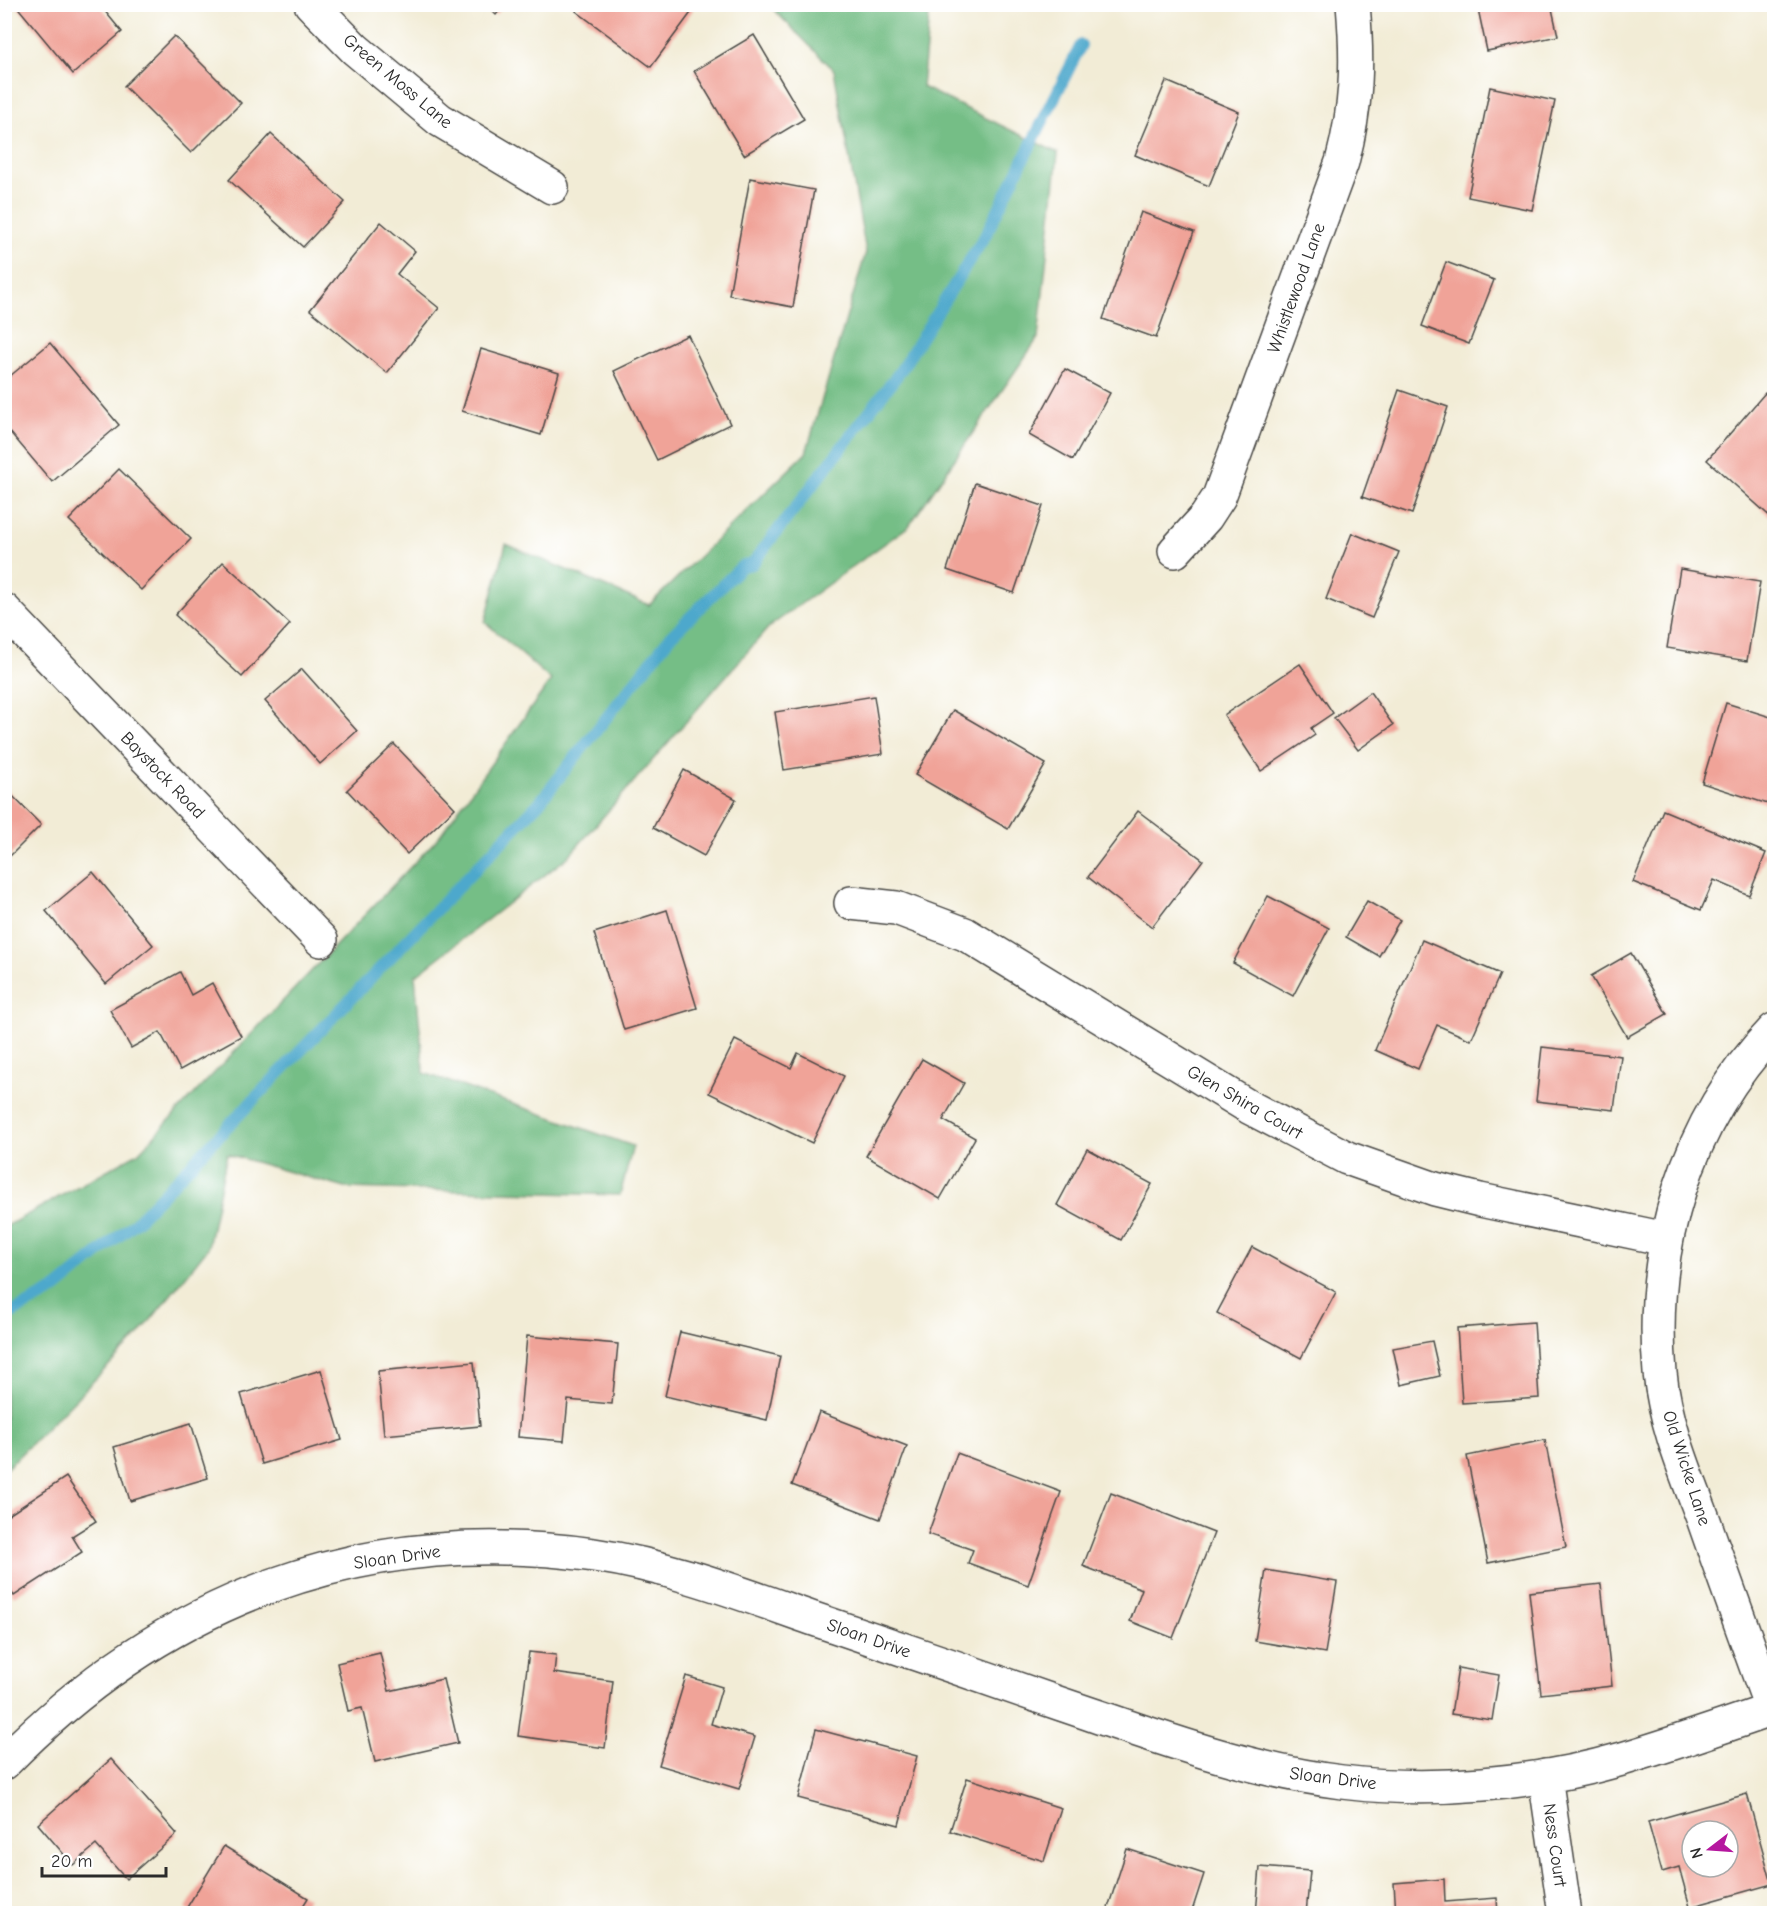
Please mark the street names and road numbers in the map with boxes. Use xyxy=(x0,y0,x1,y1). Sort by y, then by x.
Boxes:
street label: Green Moss Lane xyxy=(339,30,457,133)
street label: Whistlewood Lane xyxy=(1263,220,1330,356)
street label: Baystock Road xyxy=(116,728,209,823)
street label: Glen Shira Court xyxy=(1183,1061,1307,1144)
street label: Old Wicke Lane xyxy=(1658,1408,1715,1528)
street label: Sloan Drive xyxy=(352,1541,442,1574)
street label: Sloan Drive xyxy=(824,1614,914,1663)
street label: Sloan Drive xyxy=(1288,1763,1378,1794)
street label: Ness Court xyxy=(1538,1802,1571,1889)

